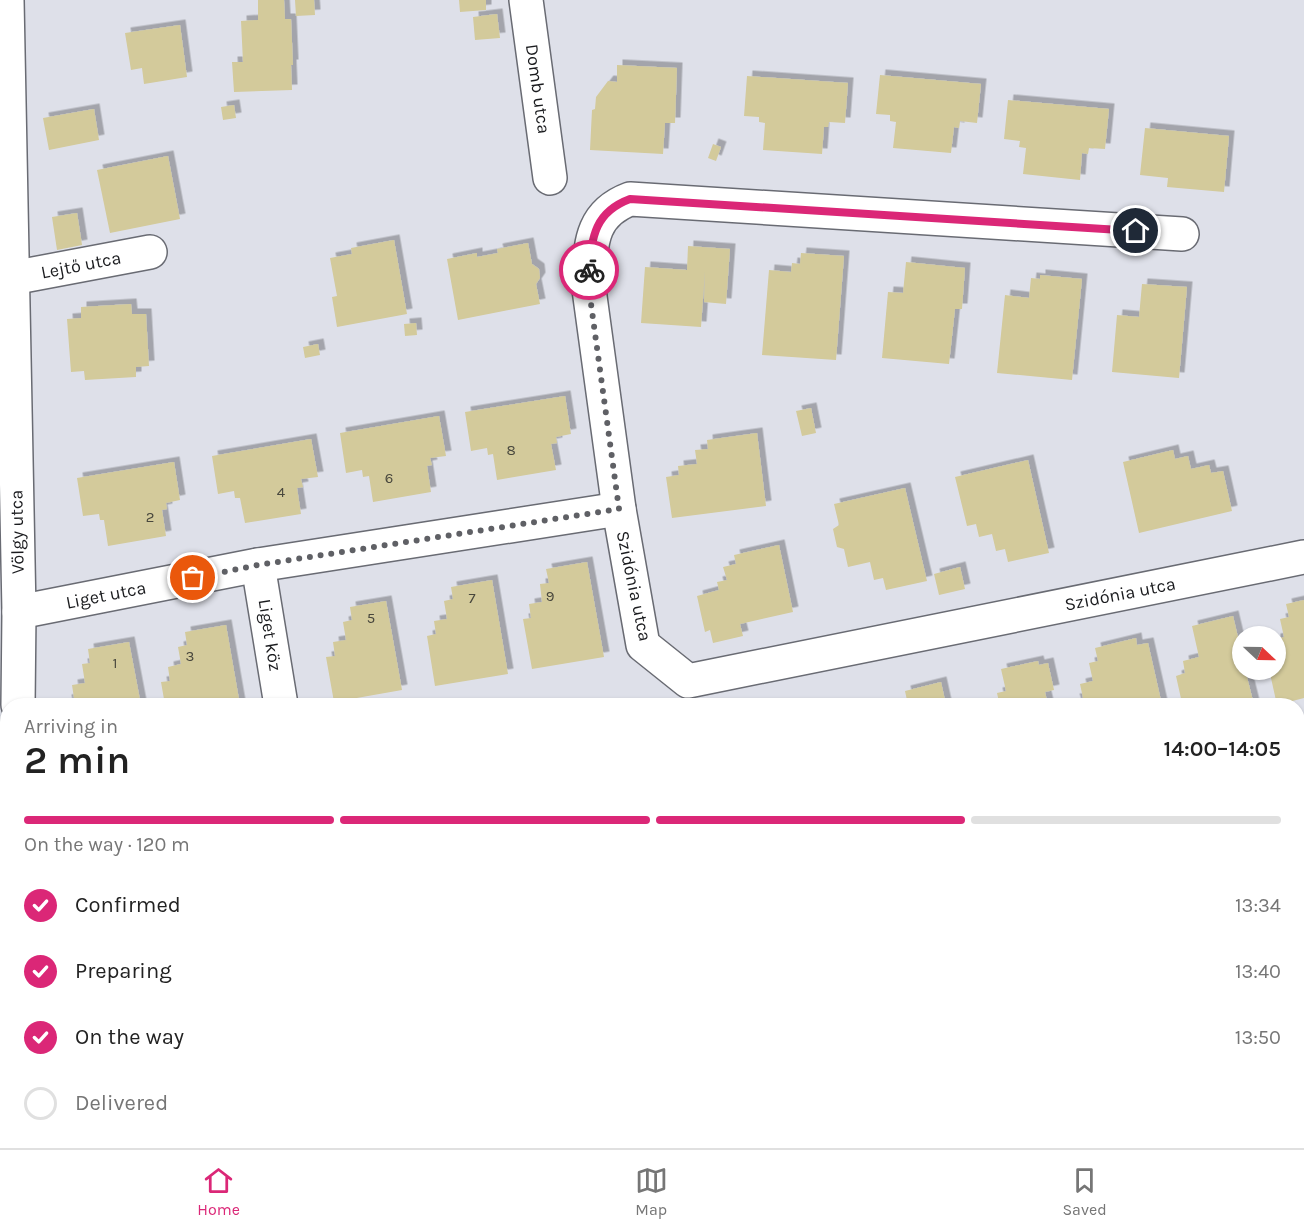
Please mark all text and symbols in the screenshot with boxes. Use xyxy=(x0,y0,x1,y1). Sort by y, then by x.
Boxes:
street label: Domb utca xyxy=(521,43,555,135)
pin xyxy=(1110,205,1161,256)
icon: home xyxy=(1119,214,1152,247)
courier xyxy=(559,240,619,300)
street label: Lejtő utca xyxy=(39,246,123,284)
icon: bike xyxy=(573,254,606,287)
house number: 8 xyxy=(506,441,516,459)
house number: 6 xyxy=(385,469,393,487)
house number: 4 xyxy=(277,483,286,501)
street label: Völgy utca xyxy=(5,490,29,574)
house number: 2 xyxy=(146,508,154,526)
street label: Szidónia utca xyxy=(612,529,656,643)
pin xyxy=(167,552,218,603)
icon: bag xyxy=(176,561,209,594)
street label: Szidónia utca xyxy=(1063,572,1177,616)
street label: Liget utca xyxy=(64,576,148,614)
house number: 9 xyxy=(546,587,554,605)
house number: 7 xyxy=(468,589,476,607)
street label: Liget köz xyxy=(253,597,287,673)
house number: 5 xyxy=(367,609,375,627)
north arrow xyxy=(1232,626,1286,680)
map controls xyxy=(1232,626,1286,680)
house number: 3 xyxy=(186,647,194,665)
house number: 1 xyxy=(113,654,117,672)
text: Arriving in xyxy=(24,715,118,738)
text: 14:00–14:05 xyxy=(1164,736,1281,762)
text: 2 min xyxy=(24,737,130,783)
text: On the way · 120 m xyxy=(24,833,190,856)
icon: check xyxy=(24,889,57,922)
text: Confirmed xyxy=(75,892,181,918)
text: 13:34 xyxy=(1235,894,1281,917)
icon: check xyxy=(24,955,57,988)
text: Preparing xyxy=(75,958,172,984)
text: 13:40 xyxy=(1235,960,1281,983)
icon: check xyxy=(24,1021,57,1054)
text: On the way xyxy=(75,1024,184,1050)
text: 13:50 xyxy=(1235,1026,1281,1049)
text: Delivered xyxy=(75,1090,168,1116)
tab: Home xyxy=(197,1164,240,1219)
tab: Map xyxy=(635,1164,668,1219)
tab: Saved xyxy=(1062,1164,1107,1219)

